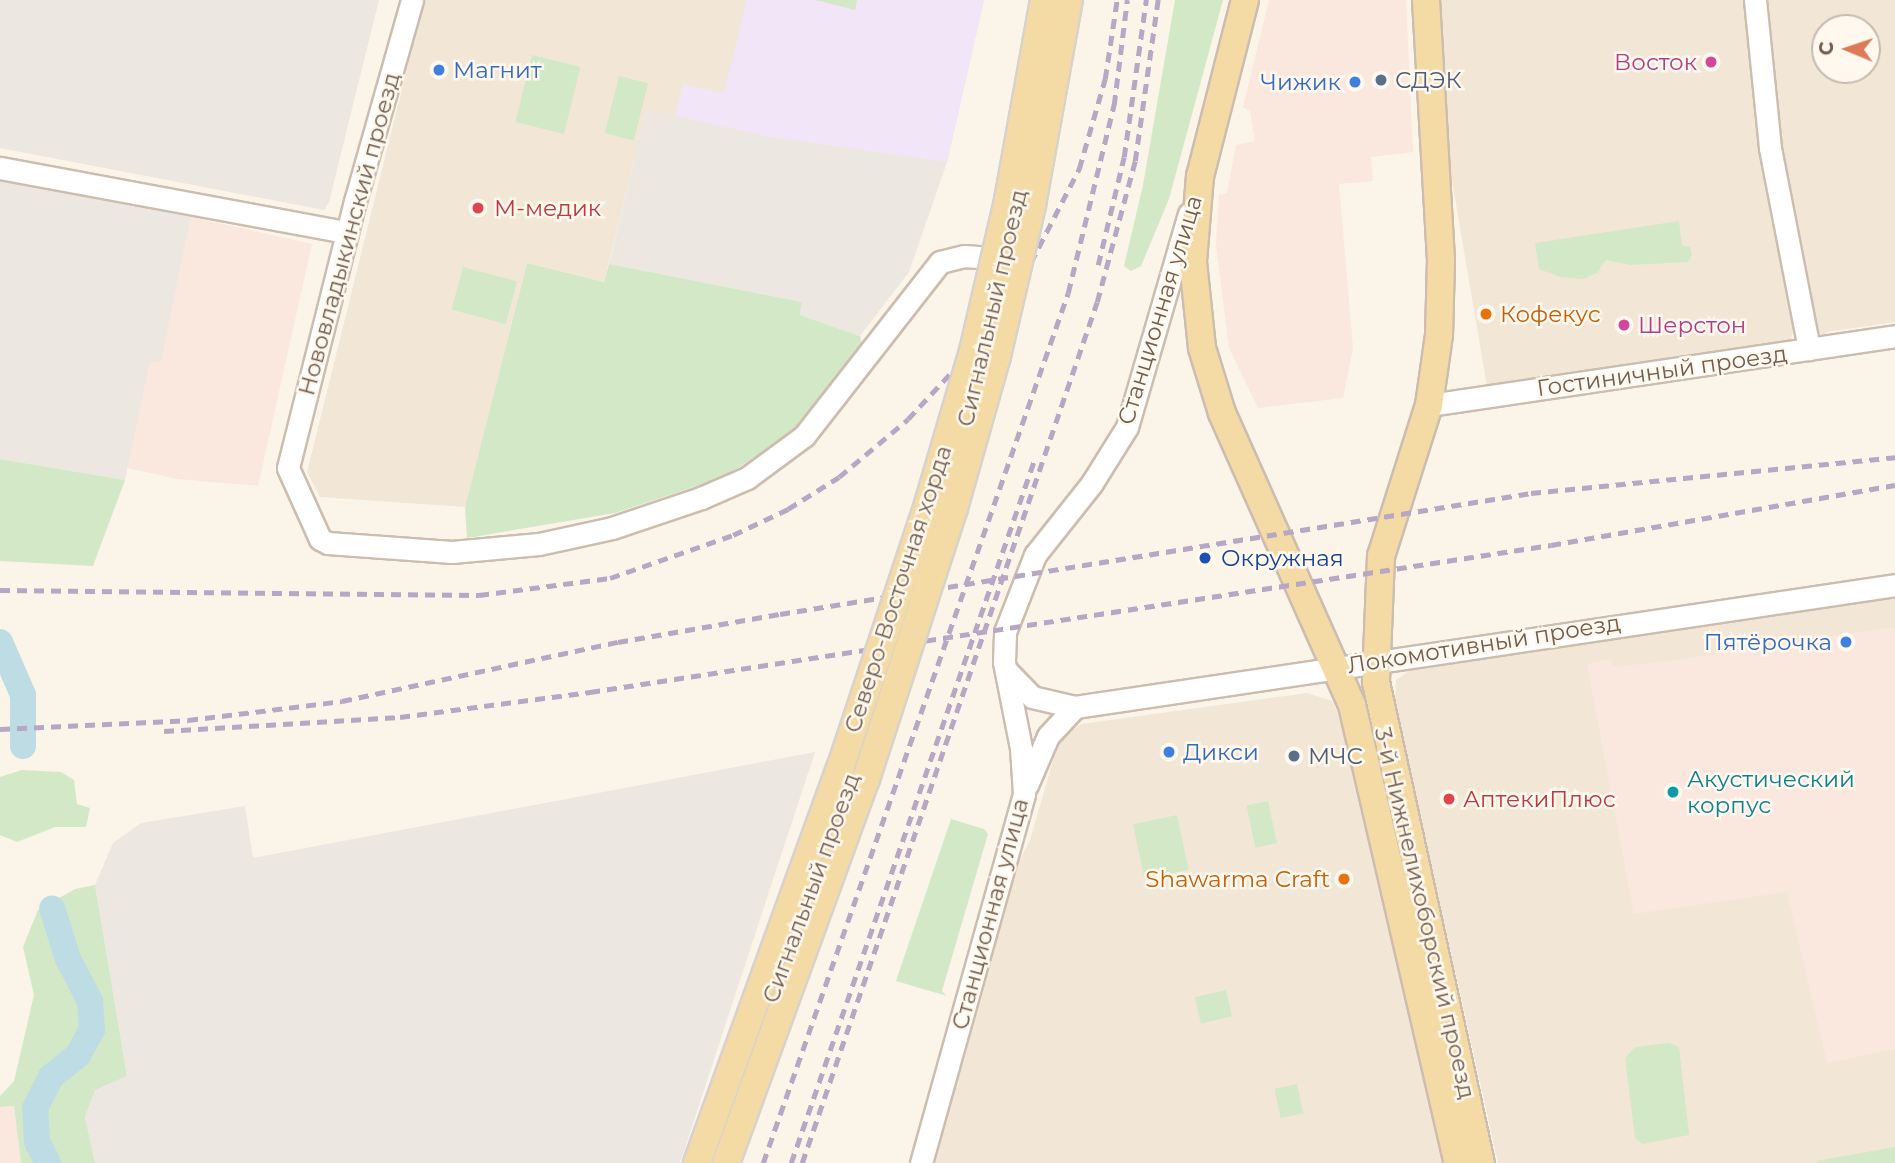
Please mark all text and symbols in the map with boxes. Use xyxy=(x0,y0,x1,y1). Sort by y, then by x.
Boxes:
north arrow xyxy=(1811,14,1881,84)
text: С xyxy=(1815,41,1838,56)
place label: Восток xyxy=(1614,48,1697,76)
marker: Восток xyxy=(1703,54,1719,70)
place label: Магнит xyxy=(453,56,542,84)
marker: Магнит xyxy=(431,62,447,78)
place label: СДЭК xyxy=(1395,66,1462,94)
place label: Чижик xyxy=(1261,68,1341,96)
street label: Нововладыкинский проезд xyxy=(293,70,405,398)
marker: СДЭК xyxy=(1373,72,1389,88)
marker: Чижик xyxy=(1347,74,1363,90)
street label: Сигнальный проезд xyxy=(951,187,1033,429)
street label: Станционная улица xyxy=(1112,192,1208,428)
place label: М-медик xyxy=(494,194,601,222)
marker: М-медик xyxy=(468,198,488,218)
place label: Кофекус xyxy=(1500,300,1601,328)
marker: Кофекус xyxy=(1478,306,1494,322)
place label: Шерстон xyxy=(1638,311,1746,339)
marker: Шерстон xyxy=(1616,317,1632,333)
street label: Гостиничный проезд xyxy=(1535,340,1789,402)
street label: Северо-Восточная хорда xyxy=(838,442,958,736)
place label: Окружная xyxy=(1221,544,1344,572)
marker: Окружная xyxy=(1195,548,1215,568)
street label: Локомотивный проезд xyxy=(1345,609,1623,679)
place label: Пятёрочка xyxy=(1704,628,1832,656)
marker: Пятёрочка xyxy=(1838,634,1854,650)
street label: 3-й Нижнелихоборский проезд xyxy=(1369,725,1481,1101)
place label: Дикси xyxy=(1183,738,1259,766)
place label: МЧС xyxy=(1308,742,1363,770)
marker: Дикси xyxy=(1161,744,1177,760)
marker: МЧС xyxy=(1286,748,1302,764)
place label: Акустический корпус xyxy=(1687,765,1855,819)
street label: Сигнальный проезд xyxy=(757,769,865,1007)
marker: Акустический корпус xyxy=(1665,784,1681,800)
place label: АптекиПлюс xyxy=(1463,785,1616,813)
marker: АптекиПлюс xyxy=(1441,791,1457,807)
street label: Станционная улица xyxy=(946,795,1034,1033)
place label: Shawarma Craft xyxy=(1145,865,1330,893)
marker: Shawarma Craft xyxy=(1336,871,1352,887)

